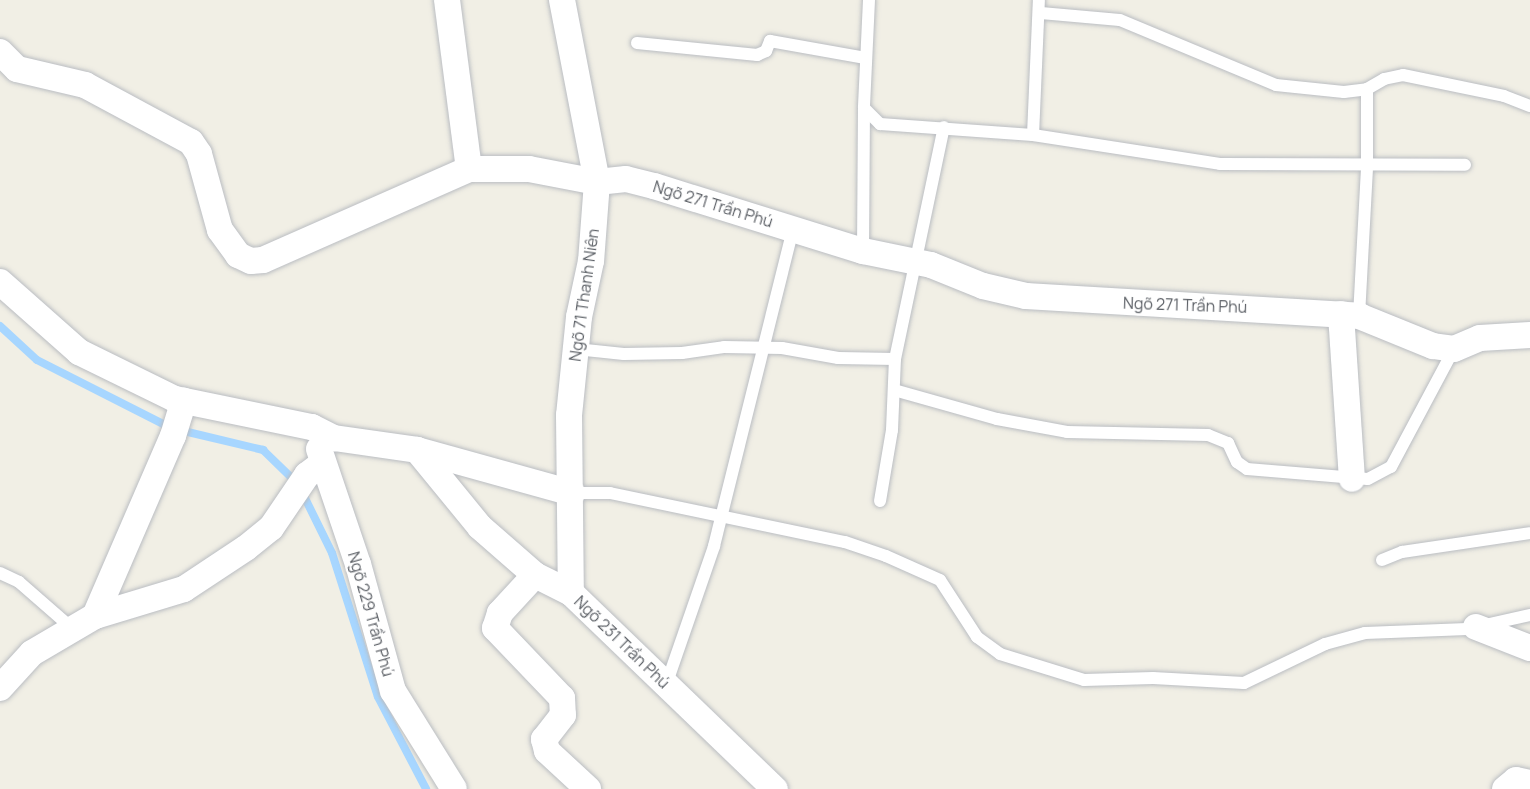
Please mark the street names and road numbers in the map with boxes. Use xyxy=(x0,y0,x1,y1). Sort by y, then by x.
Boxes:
street label: Ngõ 271 Trần Phú xyxy=(651,177,775,231)
street label: Ngõ 71 Thanh Niên xyxy=(565,227,603,363)
street label: Ngõ 271 Trần Phú xyxy=(1123,293,1247,317)
street label: Ngõ 229 Trần Phú xyxy=(344,549,398,679)
street label: Ngõ 231 Trần Phú xyxy=(570,592,674,692)

